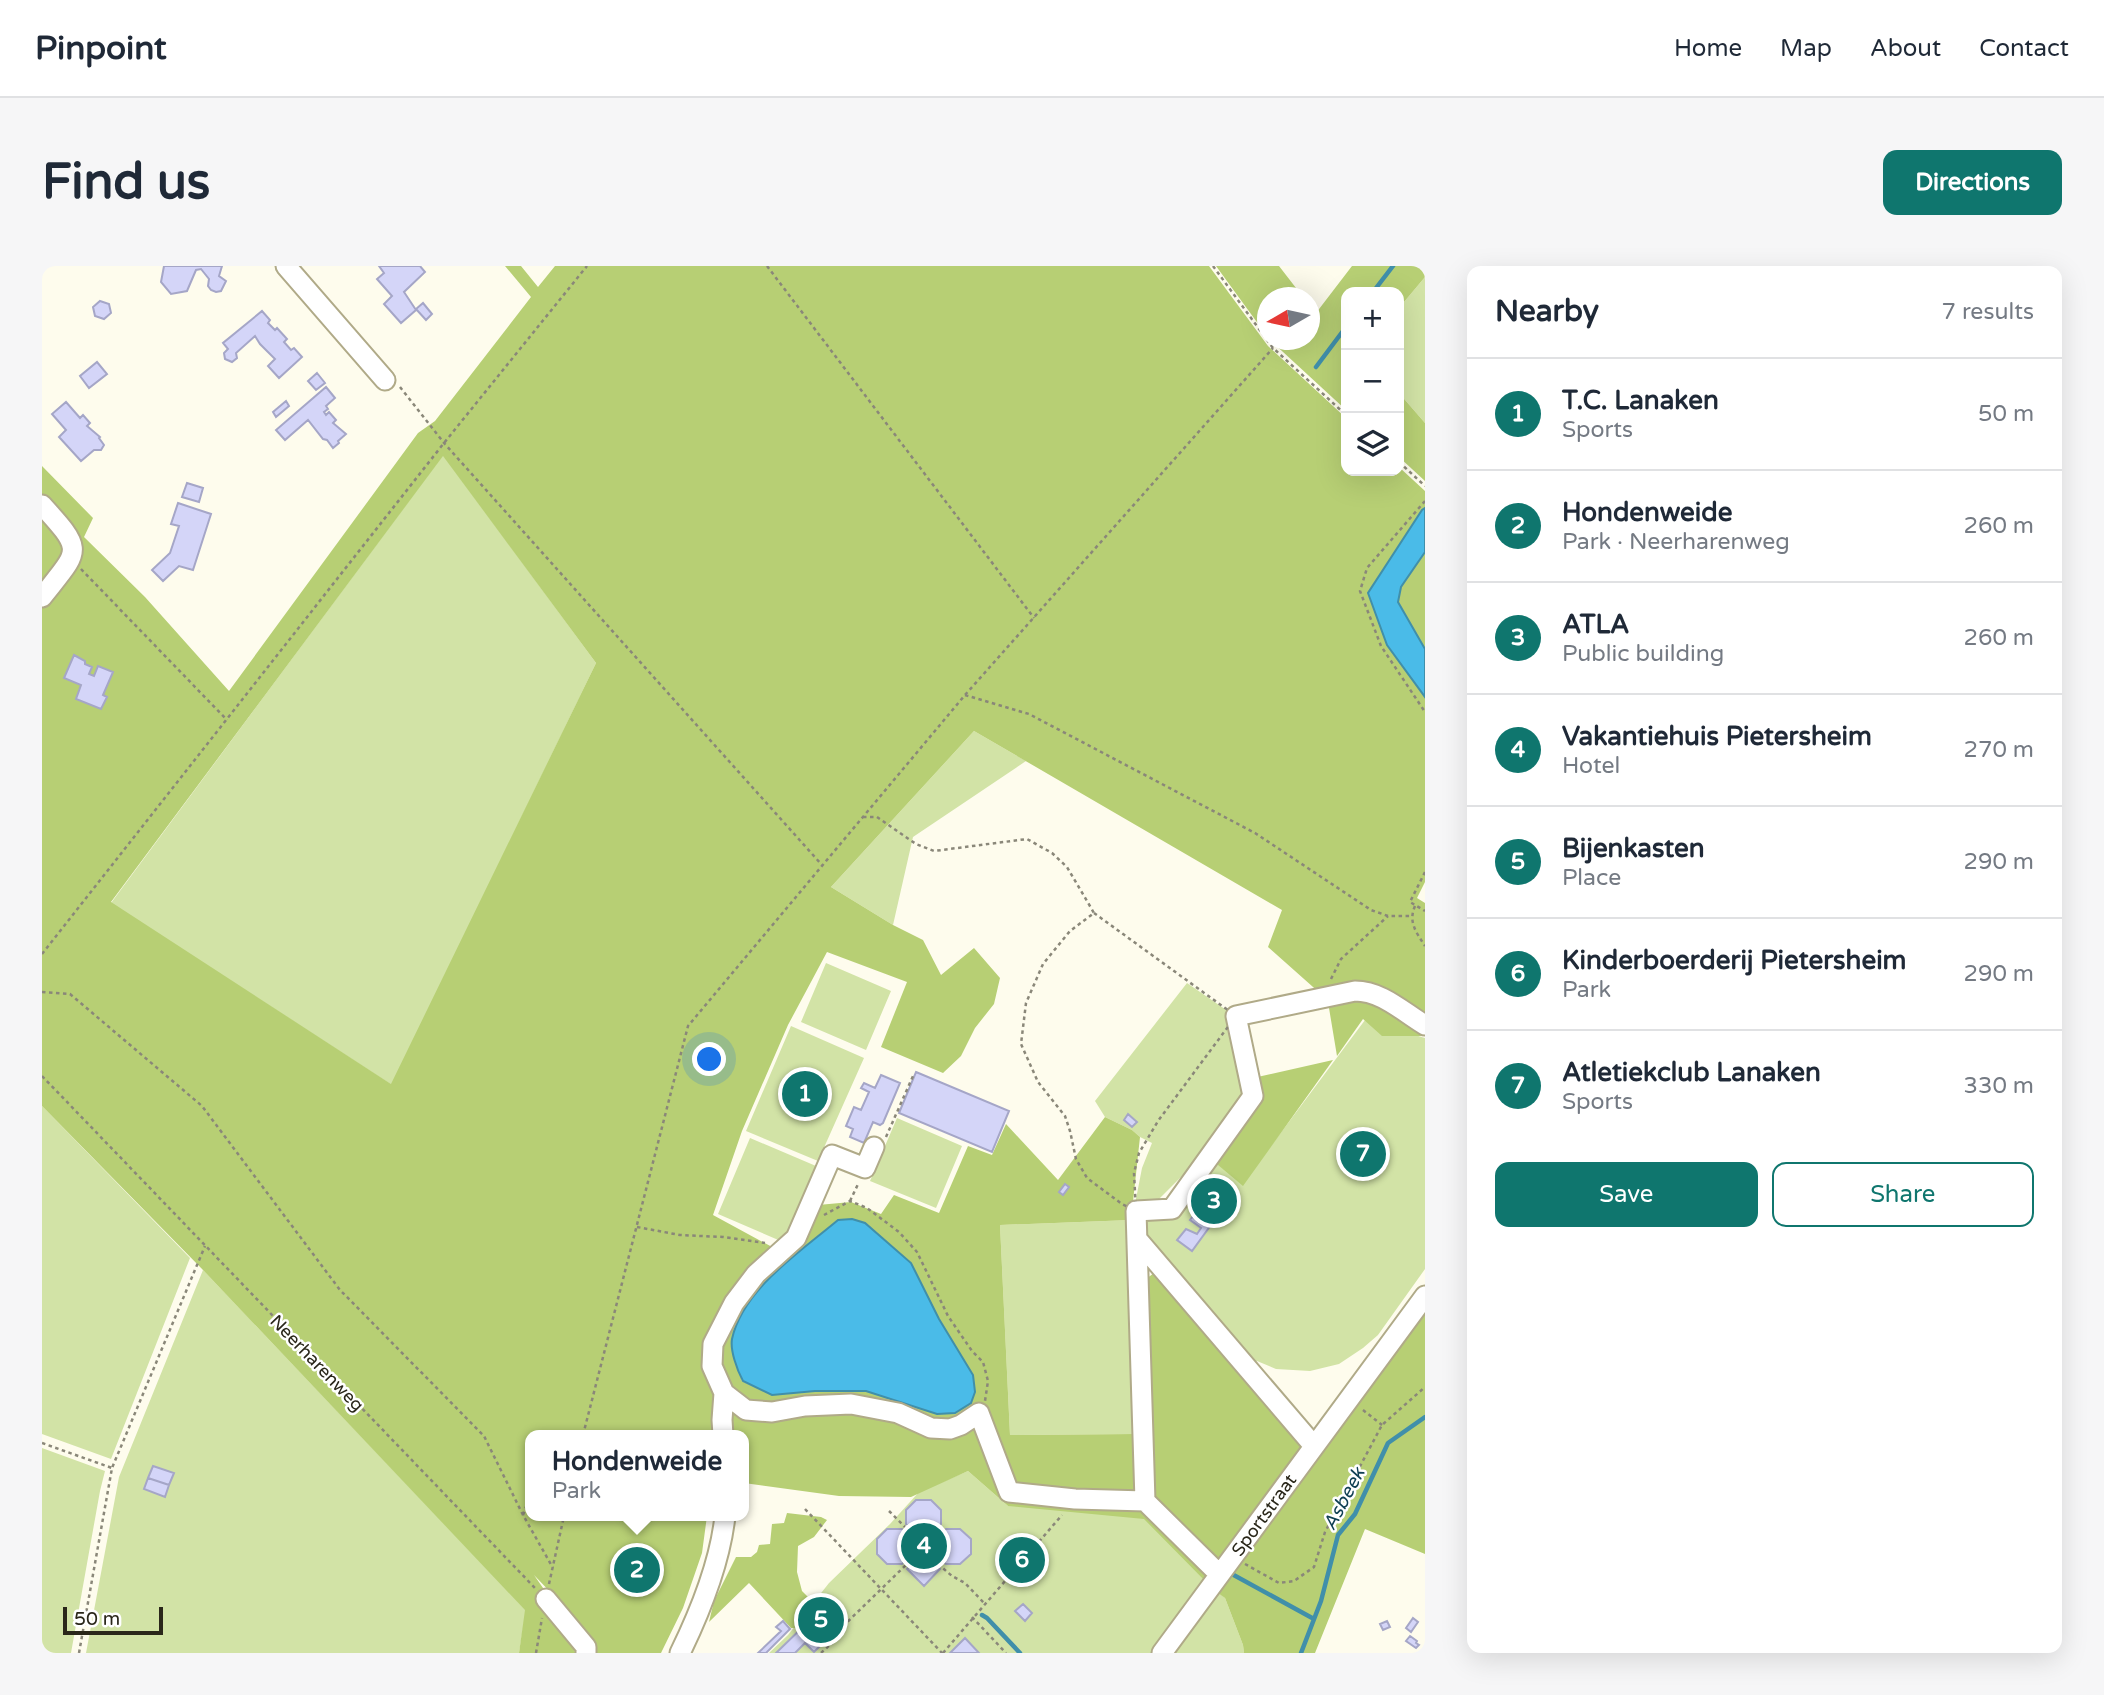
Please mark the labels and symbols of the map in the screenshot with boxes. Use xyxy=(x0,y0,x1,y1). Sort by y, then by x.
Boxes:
north arrow xyxy=(1257,287,1320,350)
your location xyxy=(692,1042,726,1076)
pin: 1 xyxy=(782,1068,828,1120)
pin: 7 xyxy=(1340,1128,1386,1180)
pin: 3 xyxy=(1191,1175,1237,1227)
street label: Neerharenweg xyxy=(265,1310,369,1416)
water label: Asbeek xyxy=(1319,1463,1370,1534)
street label: Sportstraat xyxy=(1227,1470,1301,1560)
pin: 4 xyxy=(901,1520,947,1572)
pin: 6 xyxy=(999,1534,1045,1586)
pin: 2 xyxy=(614,1544,660,1596)
pin: 5 xyxy=(798,1594,844,1646)
scale bar xyxy=(63,1604,163,1636)

